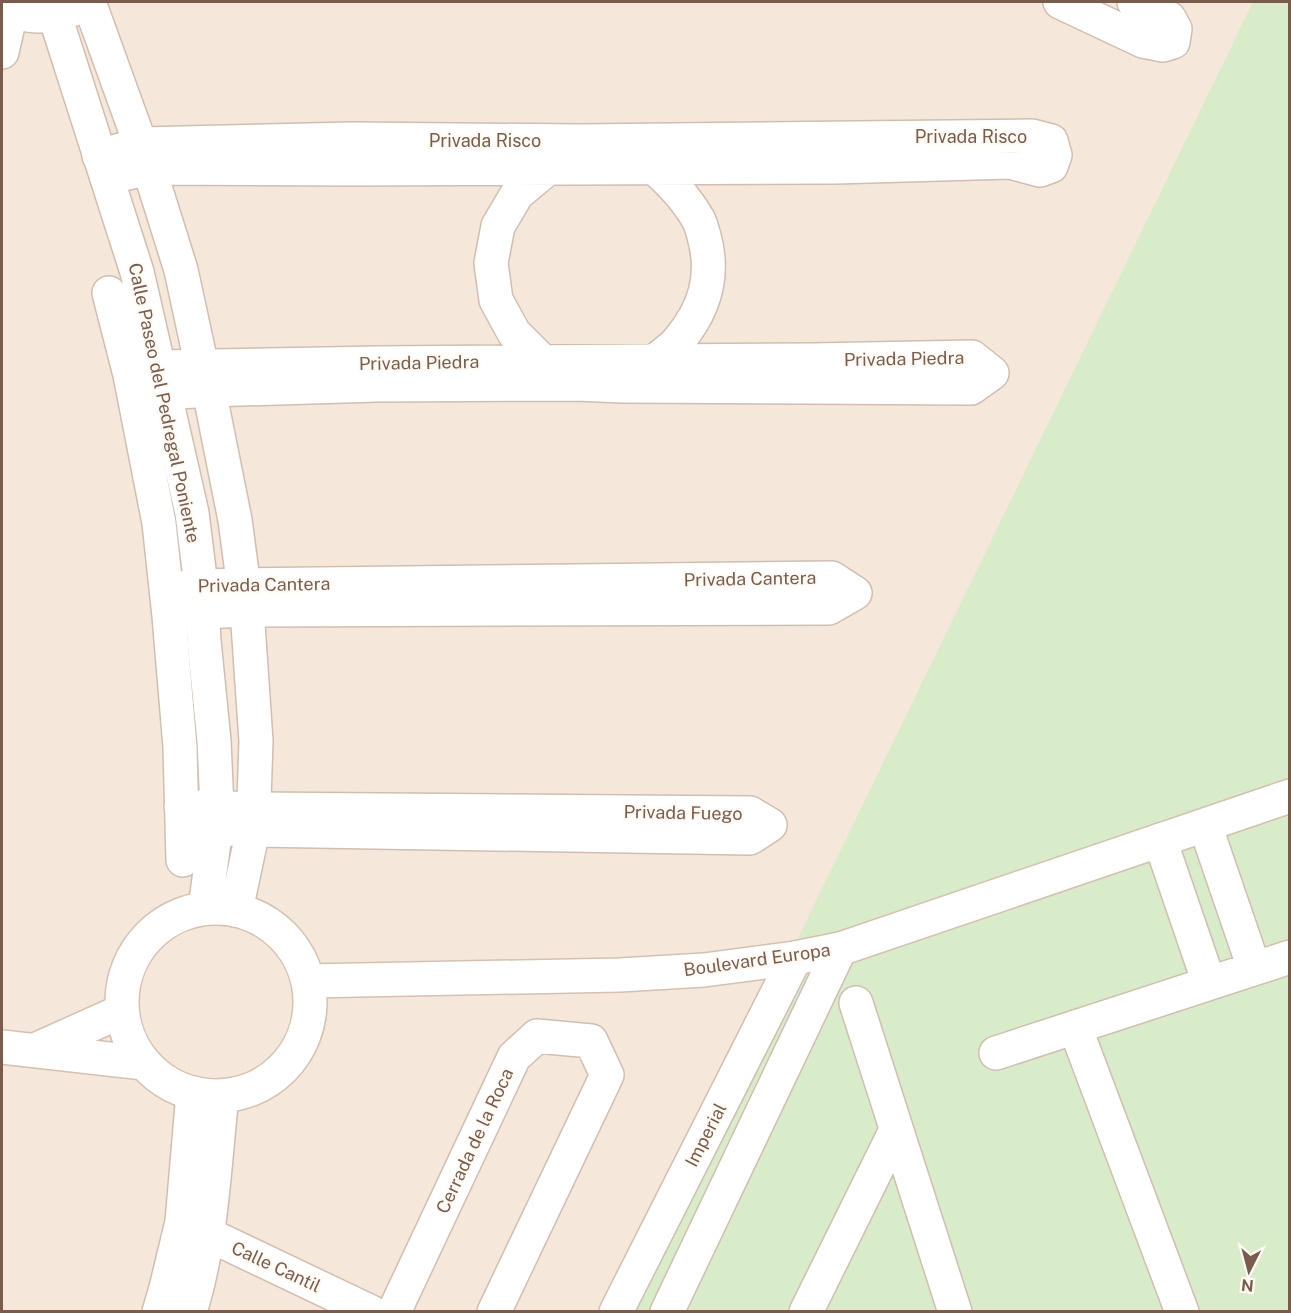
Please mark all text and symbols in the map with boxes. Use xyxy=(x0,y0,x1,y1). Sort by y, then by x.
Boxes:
street label: Privada Risco xyxy=(915,126,1027,147)
street label: Privada Risco xyxy=(429,130,541,151)
street label: Calle Paseo del Pedregal Poniente xyxy=(125,261,204,545)
street label: Privada Piedra xyxy=(844,347,964,370)
street label: Privada Piedra xyxy=(359,351,479,374)
street label: Privada Cantera xyxy=(683,567,817,590)
street label: Privada Cantera xyxy=(197,573,331,596)
street label: Privada Fuego xyxy=(623,801,743,824)
street label: Boulevard Europa xyxy=(682,939,832,980)
street label: Cerrada de la Roca xyxy=(432,1065,517,1217)
street label: Imperial xyxy=(681,1099,730,1170)
street label: Calle Cantil xyxy=(228,1237,324,1296)
north arrow xyxy=(1219,1241,1279,1301)
text: N xyxy=(1240,1275,1255,1296)

